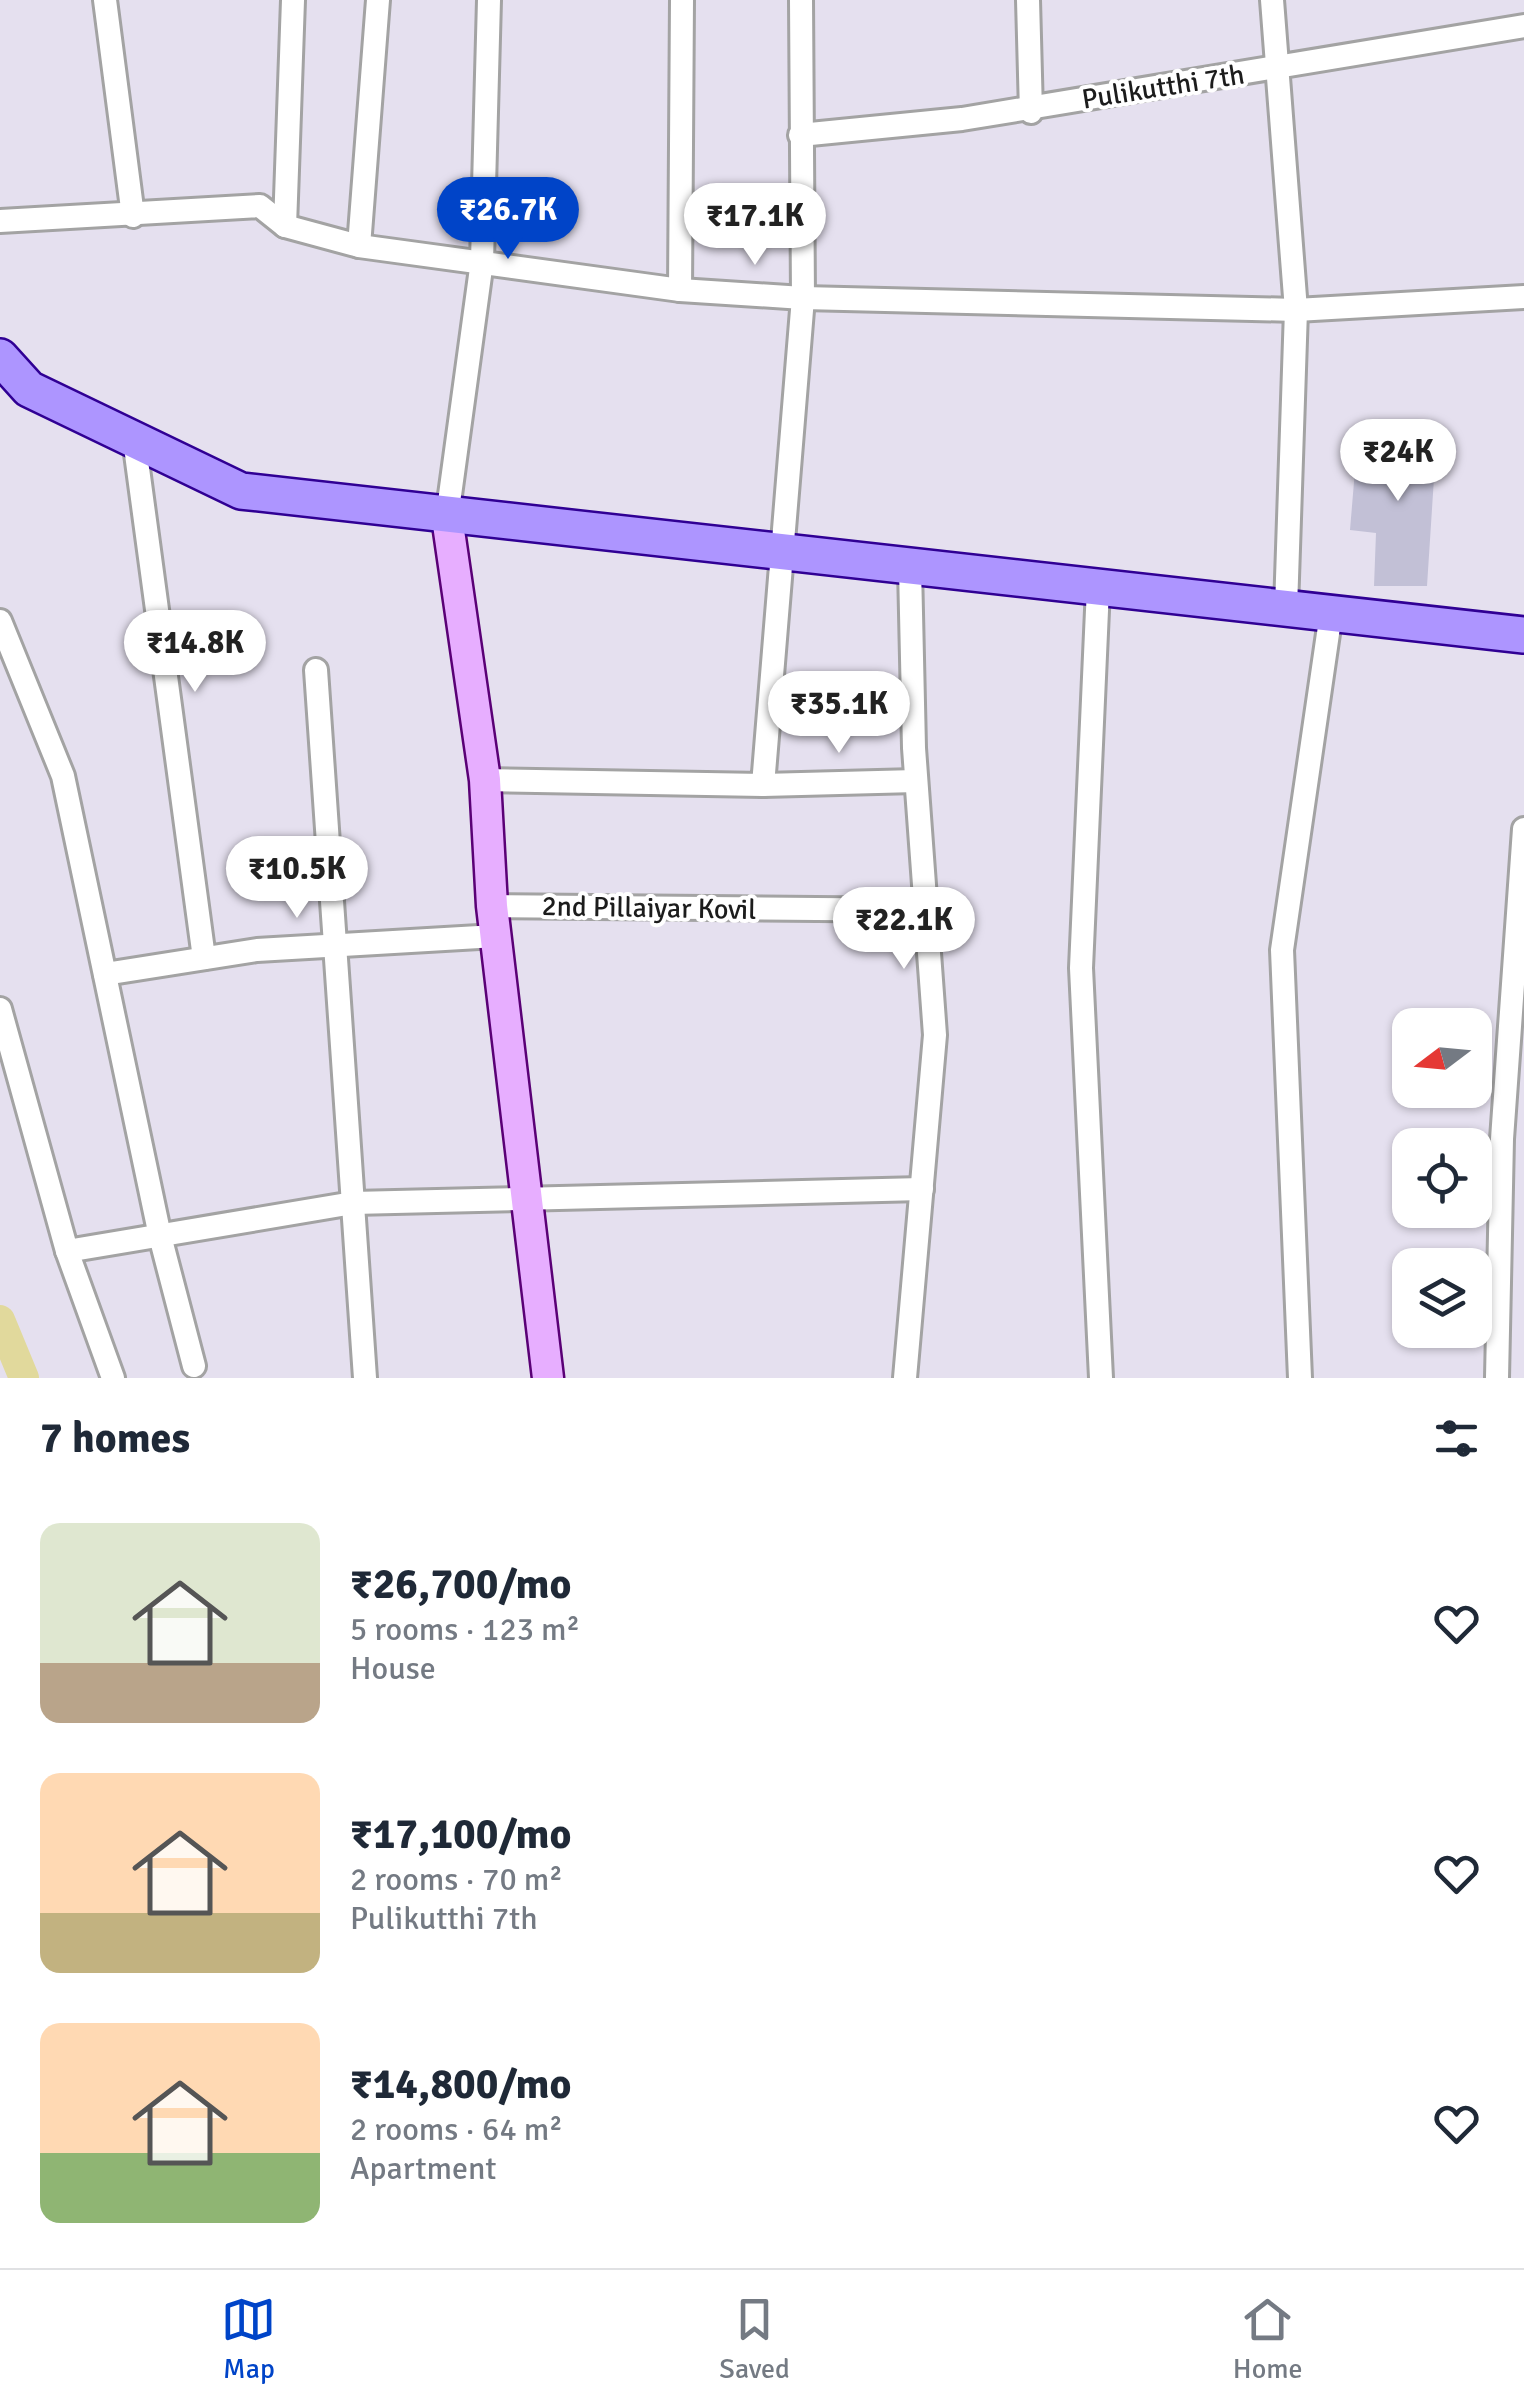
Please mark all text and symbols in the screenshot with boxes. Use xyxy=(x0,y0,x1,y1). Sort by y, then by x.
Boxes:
street label: Pulikutthi 7th xyxy=(1079,57,1247,117)
pin: ₹26.7K xyxy=(427,177,589,262)
pin: ₹17.1K xyxy=(674,183,836,268)
text: ₹26.7K xyxy=(459,190,557,229)
text: ₹17.1K xyxy=(706,196,804,235)
pin: ₹24K xyxy=(1339,419,1457,504)
text: ₹24K xyxy=(1362,432,1434,471)
pin: ₹14.8K xyxy=(114,610,276,695)
text: ₹14.8K xyxy=(146,623,244,662)
pin: ₹35.1K xyxy=(758,671,920,756)
text: ₹35.1K xyxy=(790,684,888,723)
pin: ₹10.5K xyxy=(216,836,378,921)
text: ₹10.5K xyxy=(248,849,346,888)
pin: ₹22.1K xyxy=(823,887,985,972)
street label: 2nd Pillaiyar Kovil xyxy=(541,889,757,927)
text: ₹22.1K xyxy=(855,900,953,939)
north arrow xyxy=(1392,1008,1492,1108)
map controls xyxy=(1392,1008,1492,1348)
button: locate xyxy=(1392,1128,1492,1228)
button: layers xyxy=(1392,1248,1492,1348)
icon: filters xyxy=(1429,1411,1484,1466)
text: 7 homes xyxy=(40,1413,190,1464)
text: ₹26,700/mo xyxy=(350,1559,571,1610)
icon: home xyxy=(120,1563,240,1683)
icon: heart xyxy=(1429,1596,1484,1651)
text: 5 rooms · 123 m² xyxy=(350,1610,580,1649)
text: House xyxy=(350,1649,436,1688)
text: ₹17,100/mo xyxy=(350,1809,571,1860)
icon: home xyxy=(120,1813,240,1933)
icon: heart xyxy=(1429,1846,1484,1901)
text: 2 rooms · 70 m² xyxy=(350,1860,563,1899)
text: Pulikutthi 7th xyxy=(350,1899,538,1938)
text: ₹14,800/mo xyxy=(350,2059,571,2110)
icon: home xyxy=(120,2063,240,2183)
icon: heart xyxy=(1429,2096,1484,2151)
text: 2 rooms · 64 m² xyxy=(350,2110,563,2149)
text: Apartment xyxy=(350,2149,497,2188)
tab: Map xyxy=(221,2292,276,2386)
tab: Saved xyxy=(719,2292,790,2386)
tab: Home xyxy=(1233,2292,1303,2386)

